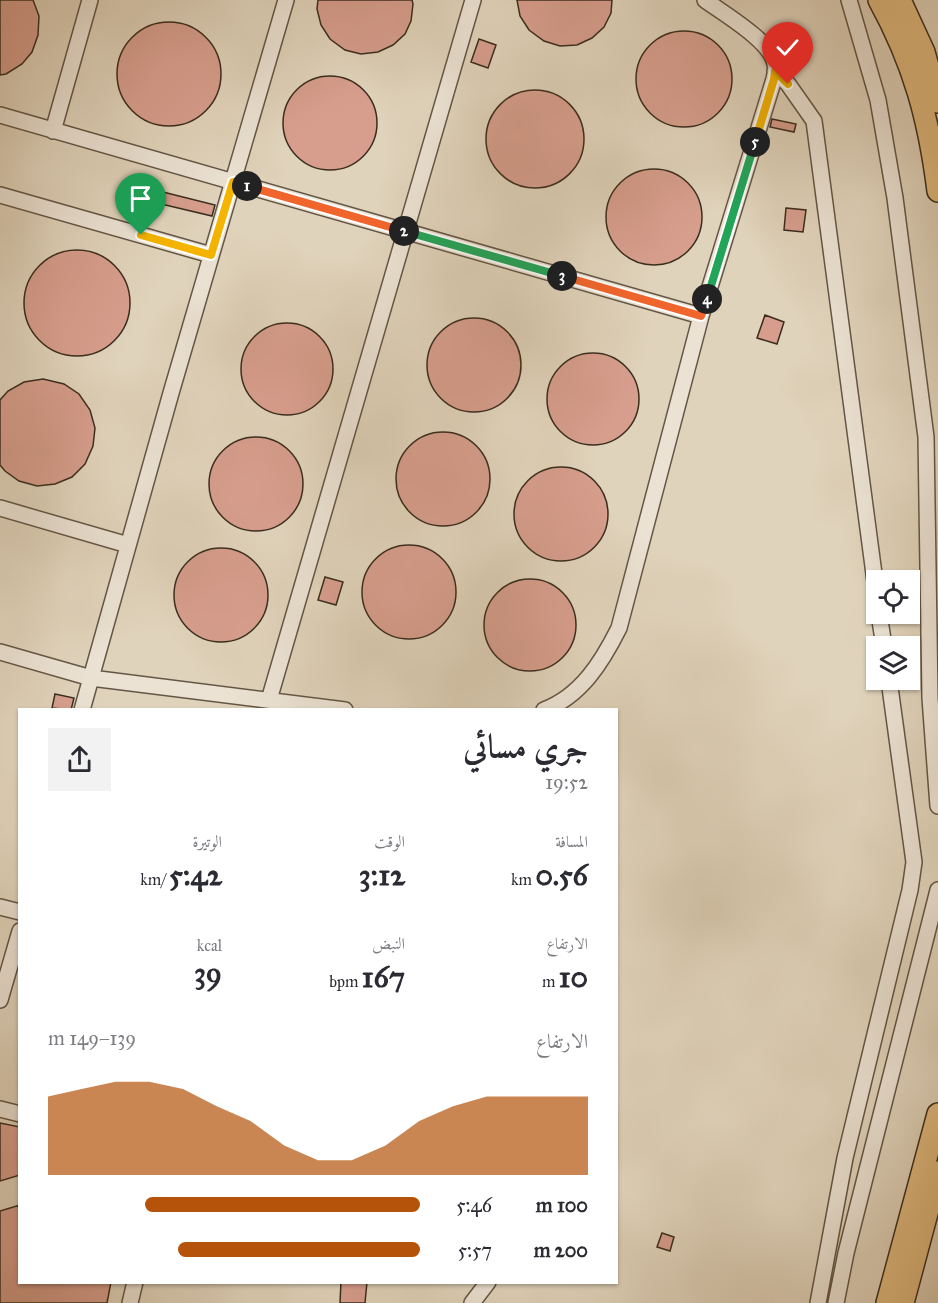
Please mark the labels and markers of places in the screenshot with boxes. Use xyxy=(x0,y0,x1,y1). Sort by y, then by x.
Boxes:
pin xyxy=(762,22,813,84)
pin: 5 xyxy=(740,127,770,157)
pin: 1 xyxy=(232,171,262,201)
pin xyxy=(115,173,166,235)
pin: 2 xyxy=(389,216,419,246)
pin: 3 xyxy=(547,261,577,291)
pin: 4 xyxy=(692,284,722,314)

